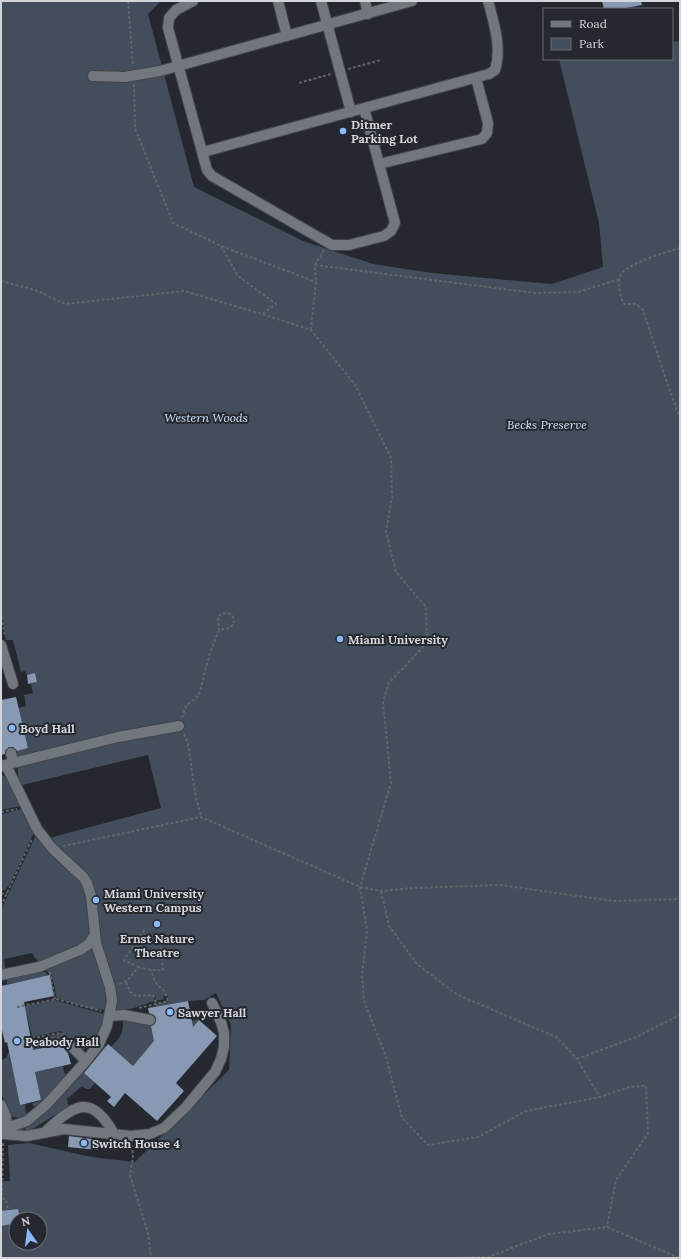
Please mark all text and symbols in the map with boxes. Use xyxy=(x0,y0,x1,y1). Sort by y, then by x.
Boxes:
legend xyxy=(543,8,673,60)
text: Road xyxy=(579,16,607,31)
text: Park xyxy=(579,36,605,51)
place label: Ditmer Parking Lot xyxy=(351,117,419,146)
marker: Ditmer Parking Lot xyxy=(338,126,348,136)
park label: Western Woods xyxy=(164,410,248,425)
park label: Becks Preserve xyxy=(507,417,587,432)
place label: Miami University xyxy=(348,632,448,647)
marker: Miami University xyxy=(335,634,345,644)
place label: Boyd Hall xyxy=(20,721,75,736)
marker: Boyd Hall xyxy=(7,723,17,733)
place label: Miami University Western Campus xyxy=(104,886,204,915)
marker: Miami University Western Campus xyxy=(91,895,101,905)
marker: Ernst Nature Theatre xyxy=(152,919,162,929)
place label: Ernst Nature Theatre xyxy=(120,931,195,960)
place label: Sawyer Hall xyxy=(178,1005,247,1020)
marker: Sawyer Hall xyxy=(165,1007,175,1017)
place label: Peabody Hall xyxy=(25,1034,99,1049)
marker: Peabody Hall xyxy=(12,1036,22,1046)
place label: Switch House 4 xyxy=(92,1136,180,1151)
marker: Switch House 4 xyxy=(79,1138,89,1148)
north arrow xyxy=(8,1211,48,1251)
text: N xyxy=(20,1213,32,1229)

